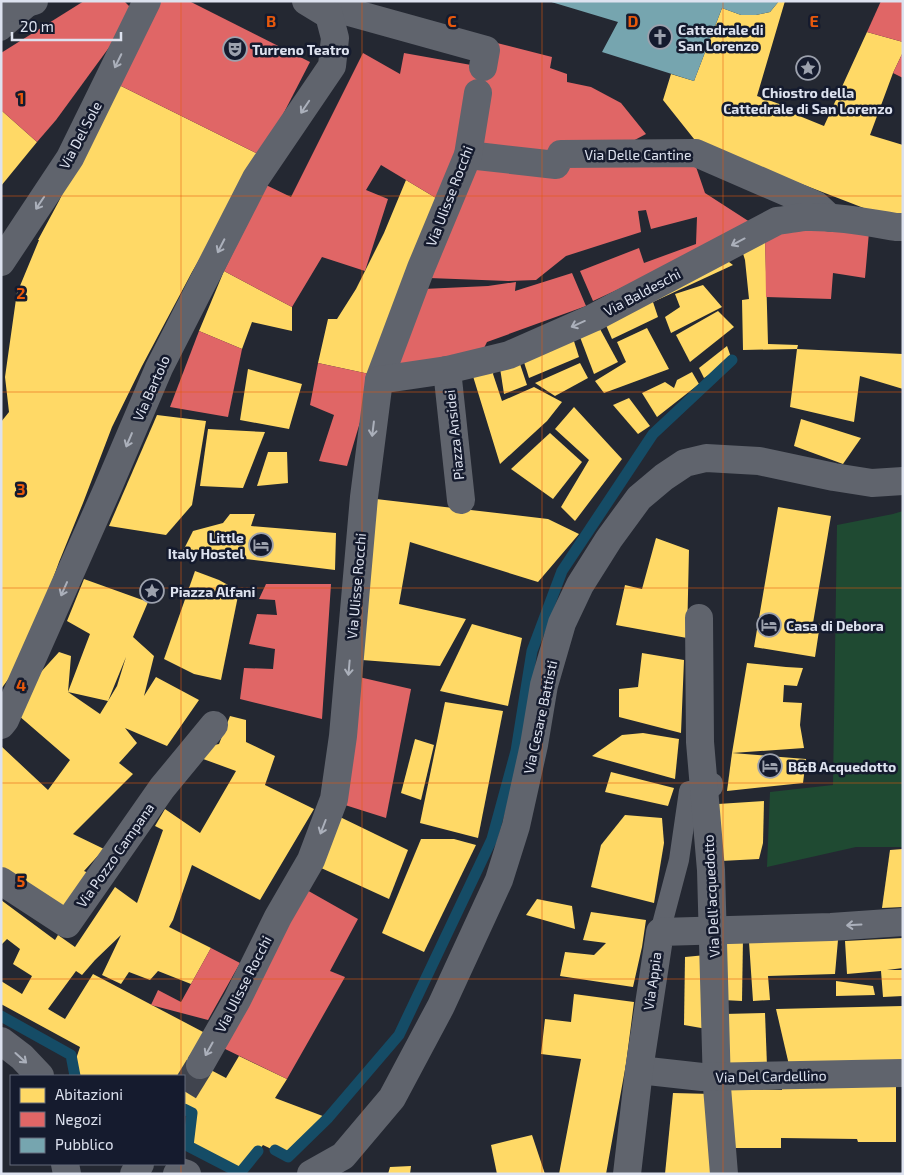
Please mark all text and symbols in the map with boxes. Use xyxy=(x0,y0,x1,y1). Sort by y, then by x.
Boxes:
scale bar xyxy=(12,10,121,42)
text: B xyxy=(266,11,276,30)
text: C xyxy=(447,11,457,30)
text: D xyxy=(628,11,639,30)
text: E xyxy=(809,11,819,30)
text: 20 m xyxy=(20,17,54,35)
place label: Cattedrale di San Lorenzo xyxy=(678,21,764,54)
church icon: Cattedrale di San Lorenzo xyxy=(647,24,673,50)
theatre icon: Turreno Teatro xyxy=(222,36,248,62)
place label: Turreno Teatro xyxy=(252,41,350,58)
one-way arrow xyxy=(113,53,123,68)
place icon: Chiostro della Cattedrale di San Lorenzo xyxy=(795,55,821,81)
place label: Chiostro della Cattedrale di San Lorenzo xyxy=(723,84,893,117)
text: 1 xyxy=(18,88,24,107)
street label: Via Del Sole xyxy=(55,98,105,172)
one-way arrow xyxy=(299,99,309,113)
street label: Via Ulisse Rocchi xyxy=(422,143,476,249)
street label: Via Delle Cantine xyxy=(585,146,691,163)
one-way arrow xyxy=(35,196,45,210)
one-way arrow xyxy=(730,237,745,247)
one-way arrow xyxy=(216,238,225,253)
street label: Via Baldeschi xyxy=(601,265,683,319)
text: 2 xyxy=(16,283,26,302)
one-way arrow xyxy=(571,320,586,330)
street label: Via Bartolo xyxy=(129,352,173,424)
street label: Piazza Ansidei xyxy=(441,389,467,481)
one-way arrow xyxy=(368,421,378,437)
one-way arrow xyxy=(123,432,133,447)
text: 3 xyxy=(16,479,26,498)
place label: Little Italy Hostel xyxy=(168,529,244,562)
hotel icon: Little Italy Hostel xyxy=(248,532,274,558)
street label: Via Ulisse Rocchi xyxy=(343,532,369,640)
place icon: Piazza Alfani xyxy=(139,578,165,604)
one-way arrow xyxy=(58,581,68,596)
place label: Piazza Alfani xyxy=(170,583,255,600)
hotel icon: Casa di Debora xyxy=(756,612,782,638)
place label: Casa di Debora xyxy=(786,617,884,634)
one-way arrow xyxy=(344,659,354,675)
street label: Via Cesare Battisti xyxy=(520,659,560,775)
text: 4 xyxy=(16,675,26,694)
hotel icon: B&B Acquedotto xyxy=(757,753,783,779)
place label: B&B Acquedotto xyxy=(788,758,896,775)
street label: Via Pozzo Campana xyxy=(73,799,157,911)
one-way arrow xyxy=(318,819,327,834)
street label: Via Dell'acquedotto xyxy=(699,834,723,958)
text: 5 xyxy=(17,871,26,890)
one-way arrow xyxy=(846,921,862,930)
street label: Via Ulisse Rocchi xyxy=(211,933,275,1035)
street label: Via Appia xyxy=(640,951,664,1011)
one-way arrow xyxy=(204,1042,214,1057)
one-way arrow xyxy=(15,1052,28,1064)
street label: Via Del Cardellino xyxy=(715,1067,827,1085)
legend xyxy=(10,1075,185,1165)
text: Abitazioni xyxy=(55,1085,123,1103)
text: Negozi xyxy=(55,1110,102,1128)
text: Pubblico xyxy=(55,1135,113,1153)

